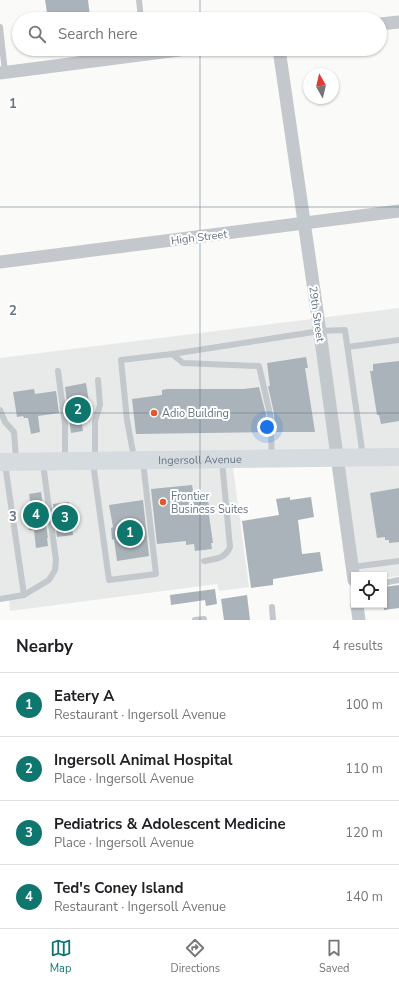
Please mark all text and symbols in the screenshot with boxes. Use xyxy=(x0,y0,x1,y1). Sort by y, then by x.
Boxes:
search box xyxy=(12,12,387,56)
icon: search xyxy=(26,23,48,45)
text: Search here xyxy=(58,24,138,44)
north arrow xyxy=(303,68,339,104)
text: 1 xyxy=(9,95,17,113)
street label: High Street xyxy=(170,227,228,248)
street label: 29th Street xyxy=(305,285,328,343)
text: 2 xyxy=(9,302,17,320)
pin: 2 xyxy=(65,395,91,425)
place label: Adio Building xyxy=(162,406,229,421)
marker: Adio Building xyxy=(149,408,159,418)
your location xyxy=(257,417,277,437)
street label: Ingersoll Avenue xyxy=(158,452,242,468)
place label: Frontier Business Suites xyxy=(171,489,248,517)
marker: Frontier Business Suites xyxy=(158,497,168,507)
pin: 4 xyxy=(23,500,49,530)
pin: 3 xyxy=(52,503,78,533)
text: 3 xyxy=(9,508,17,526)
pin: 1 xyxy=(117,518,143,548)
map controls xyxy=(351,572,387,608)
button: locate xyxy=(351,572,387,608)
text: Nearby xyxy=(16,635,73,658)
text: 4 results xyxy=(332,637,383,655)
text: Eatery A xyxy=(54,686,114,706)
text: 1 xyxy=(25,696,33,714)
text: 100 m xyxy=(345,696,383,714)
text: Restaurant · Ingersoll Avenue xyxy=(54,706,226,724)
text: Ingersoll Animal Hospital xyxy=(54,750,233,770)
text: 2 xyxy=(25,760,33,778)
text: 110 m xyxy=(345,760,383,778)
text: Place · Ingersoll Avenue xyxy=(54,770,194,788)
text: Pediatrics & Adolescent Medicine xyxy=(54,814,286,834)
text: 3 xyxy=(25,824,33,842)
text: 120 m xyxy=(345,824,383,842)
text: Place · Ingersoll Avenue xyxy=(54,834,194,852)
text: Ted's Coney Island xyxy=(54,878,184,898)
text: 4 xyxy=(25,888,33,906)
text: 140 m xyxy=(345,888,383,906)
text: Restaurant · Ingersoll Avenue xyxy=(54,898,226,916)
tab: Map xyxy=(50,937,72,976)
tab: Directions xyxy=(171,937,220,976)
tab: Saved xyxy=(319,937,349,976)

